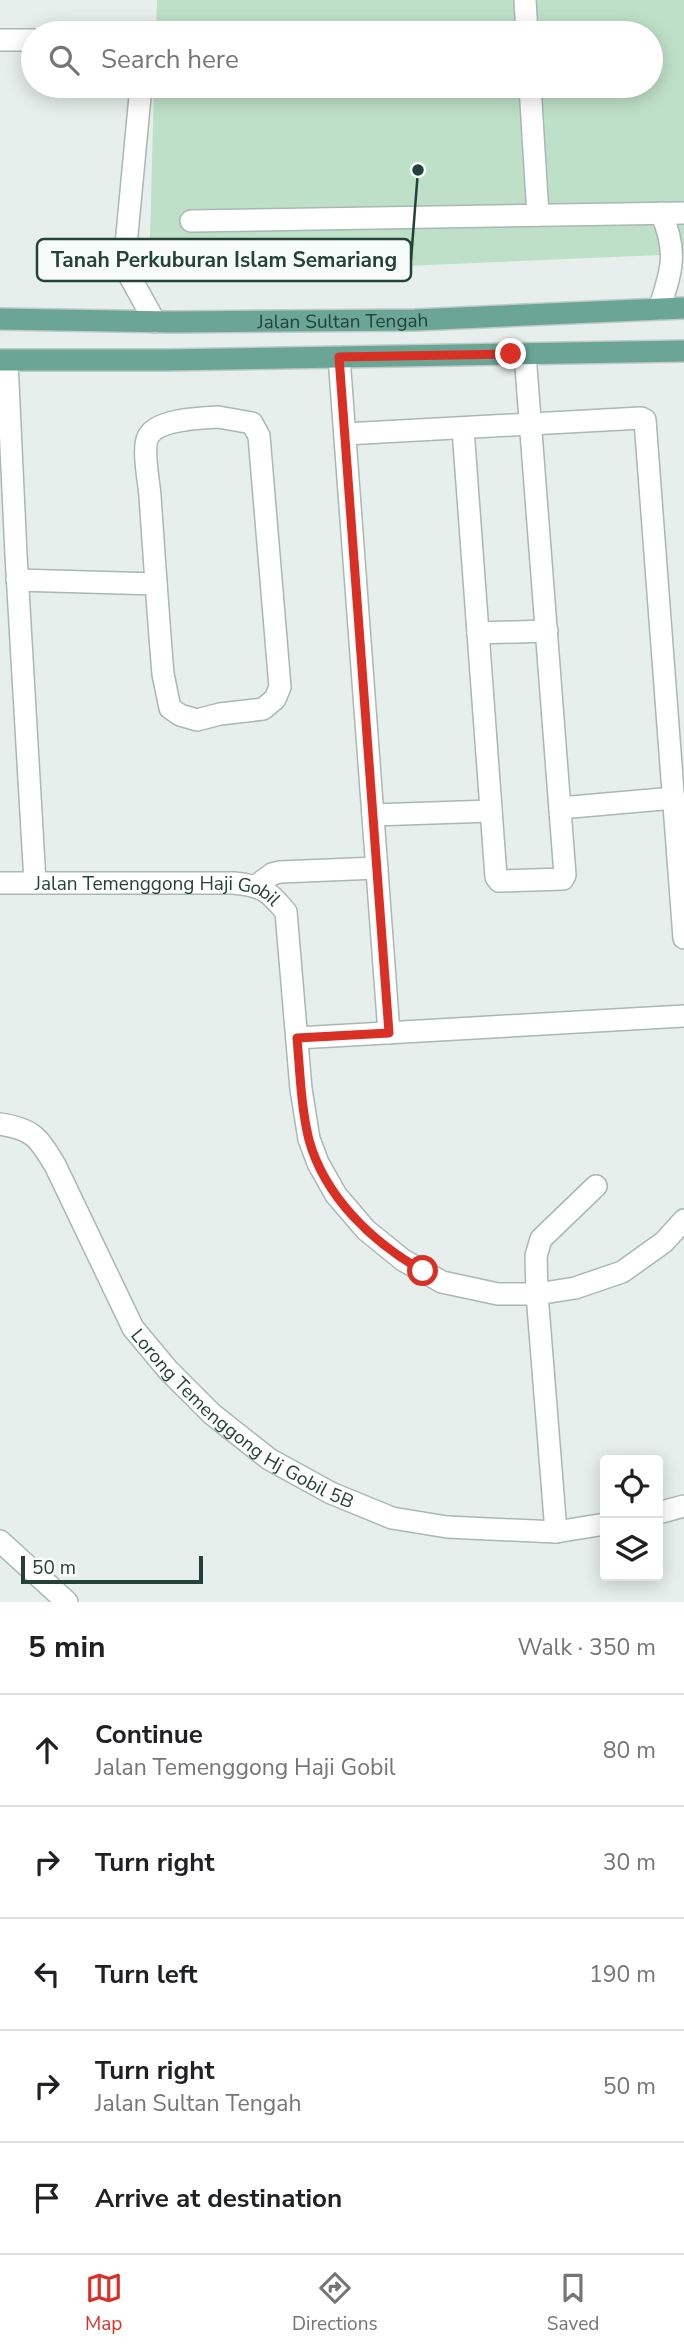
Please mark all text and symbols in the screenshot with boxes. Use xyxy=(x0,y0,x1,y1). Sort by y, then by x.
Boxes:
search box xyxy=(21,21,663,98)
icon: search xyxy=(45,41,83,79)
text: Search here xyxy=(101,42,239,77)
callout: Tanah Perkuburan Islam Semariang xyxy=(37,239,411,281)
text: Tanah Perkuburan Islam Semariang xyxy=(51,246,397,274)
street label: Jalan Sultan Tengah xyxy=(256,307,429,335)
route end xyxy=(495,338,526,369)
street label: Jalan Temenggong Haji Gobil xyxy=(34,871,287,912)
route start xyxy=(407,1255,438,1286)
street label: Lorong Temenggong Hj Gobil 5B xyxy=(125,1323,358,1515)
map controls xyxy=(600,1455,663,1581)
button: locate xyxy=(600,1455,663,1518)
button: layers xyxy=(600,1518,663,1581)
scale bar xyxy=(21,1553,203,1585)
text: 50 m xyxy=(32,1555,76,1581)
text: 5 min xyxy=(28,1627,106,1668)
text: Walk · 350 m xyxy=(517,1632,656,1663)
text: Continue xyxy=(95,1717,203,1752)
icon: ahead xyxy=(28,1731,66,1769)
text: 80 m xyxy=(603,1735,656,1766)
text: Jalan Temenggong Haji Gobil xyxy=(95,1752,396,1783)
icon: right xyxy=(28,1843,66,1881)
text: Turn right xyxy=(95,1845,214,1880)
text: 30 m xyxy=(603,1847,656,1878)
icon: left xyxy=(28,1955,66,1993)
text: Turn left xyxy=(95,1957,198,1992)
text: 190 m xyxy=(589,1959,656,1990)
text: Turn right xyxy=(95,2053,214,2088)
icon: right xyxy=(28,2067,66,2105)
text: 50 m xyxy=(603,2071,656,2102)
text: Jalan Sultan Tengah xyxy=(95,2088,302,2119)
icon: arrive xyxy=(28,2179,66,2217)
text: Arrive at destination xyxy=(95,2181,342,2216)
tab: Map xyxy=(85,2269,123,2337)
tab: Directions xyxy=(292,2269,378,2337)
tab: Saved xyxy=(547,2269,599,2337)

